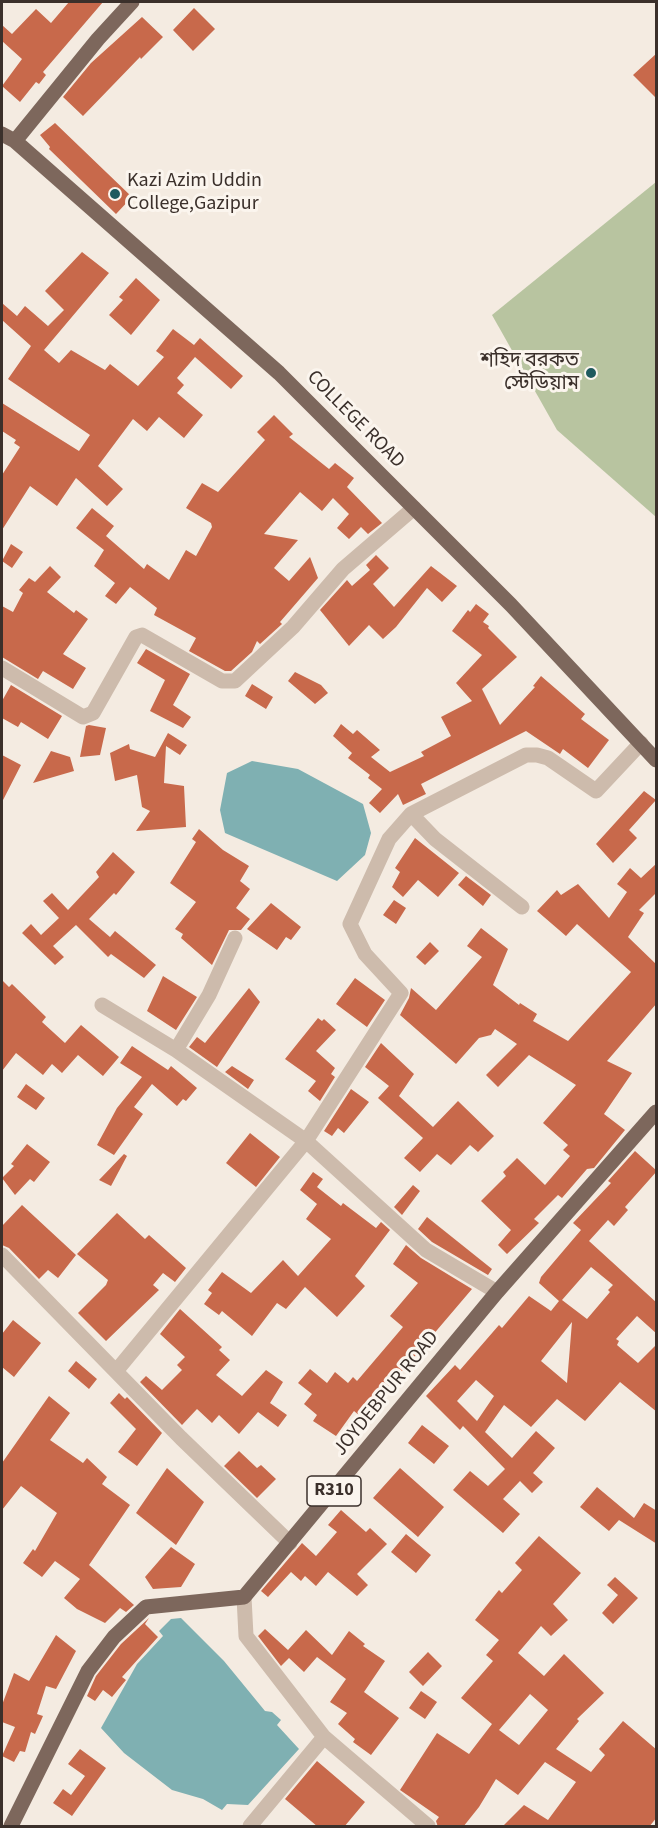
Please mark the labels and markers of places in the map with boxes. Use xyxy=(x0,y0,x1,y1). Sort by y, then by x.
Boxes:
place label: Kazi Azim Uddin College,Gazipur xyxy=(127,170,262,217)
marker: Kazi Azim Uddin College,Gazipur xyxy=(108,187,122,201)
place label: শহিদ বরকত স্টেডিয়াম xyxy=(480,350,579,397)
marker: শহিদ বরকত স্টেডিয়াম xyxy=(584,366,598,380)

